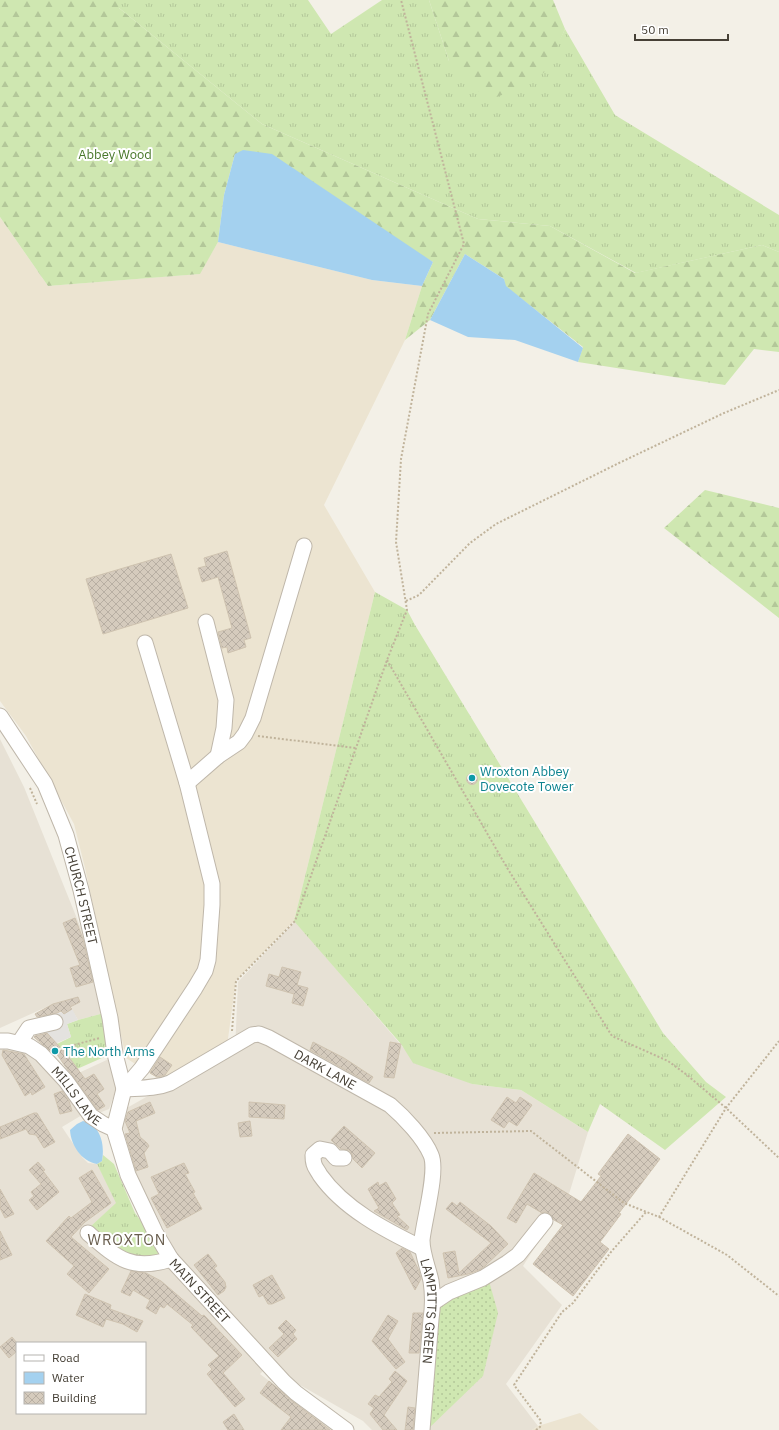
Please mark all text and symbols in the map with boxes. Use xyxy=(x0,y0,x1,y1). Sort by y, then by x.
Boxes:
scale bar xyxy=(635,16,728,42)
text: 50 m xyxy=(641,22,669,37)
park label: Abbey Wood xyxy=(78,146,152,163)
place label: Wroxton Abbey Dovecote Tower xyxy=(480,763,574,795)
marker: Wroxton Abbey Dovecote Tower xyxy=(467,773,477,783)
street label: CHURCH STREET xyxy=(60,845,101,947)
place label: The North Arms xyxy=(63,1043,155,1060)
marker: The North Arms xyxy=(50,1046,60,1056)
street label: DARK LANE xyxy=(291,1046,359,1094)
street label: MILLS LANE xyxy=(48,1063,104,1130)
district label: WROXTON xyxy=(88,1230,166,1249)
street label: MAIN STREET xyxy=(166,1255,234,1327)
street label: LAMPITTS GREEN xyxy=(416,1256,441,1364)
legend xyxy=(16,1342,146,1414)
text: Road xyxy=(52,1350,80,1365)
text: Water xyxy=(52,1370,85,1385)
text: Building xyxy=(52,1390,97,1405)

